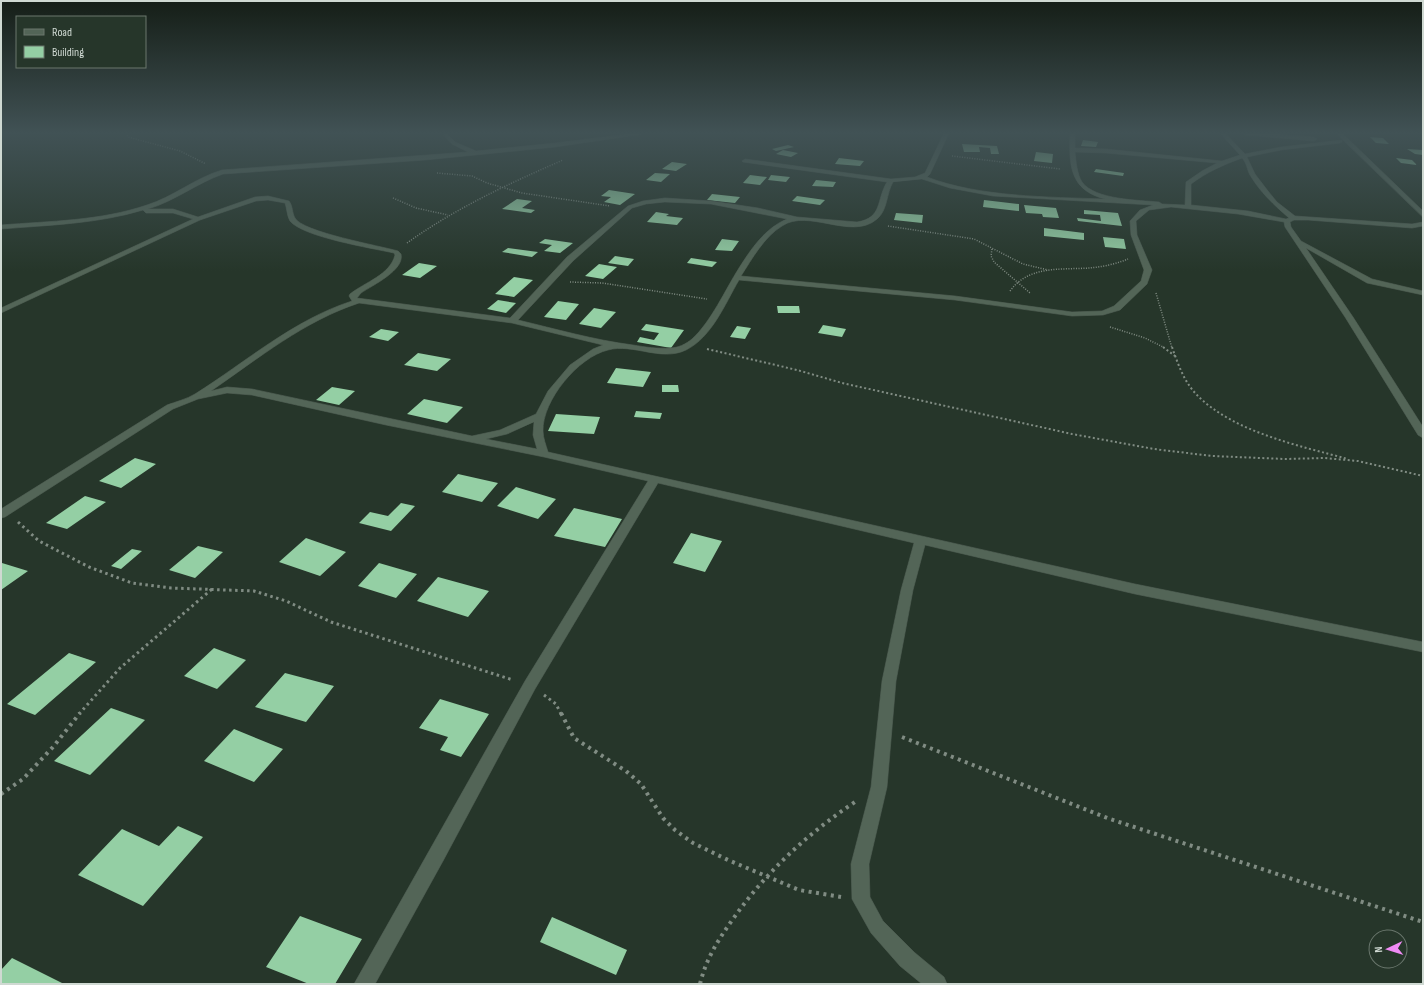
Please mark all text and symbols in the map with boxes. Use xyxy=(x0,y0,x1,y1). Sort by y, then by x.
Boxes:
legend xyxy=(16,16,146,68)
text: Road xyxy=(52,25,72,40)
text: Building xyxy=(52,45,84,60)
north arrow xyxy=(1368,929,1408,969)
text: N xyxy=(1372,946,1385,953)

